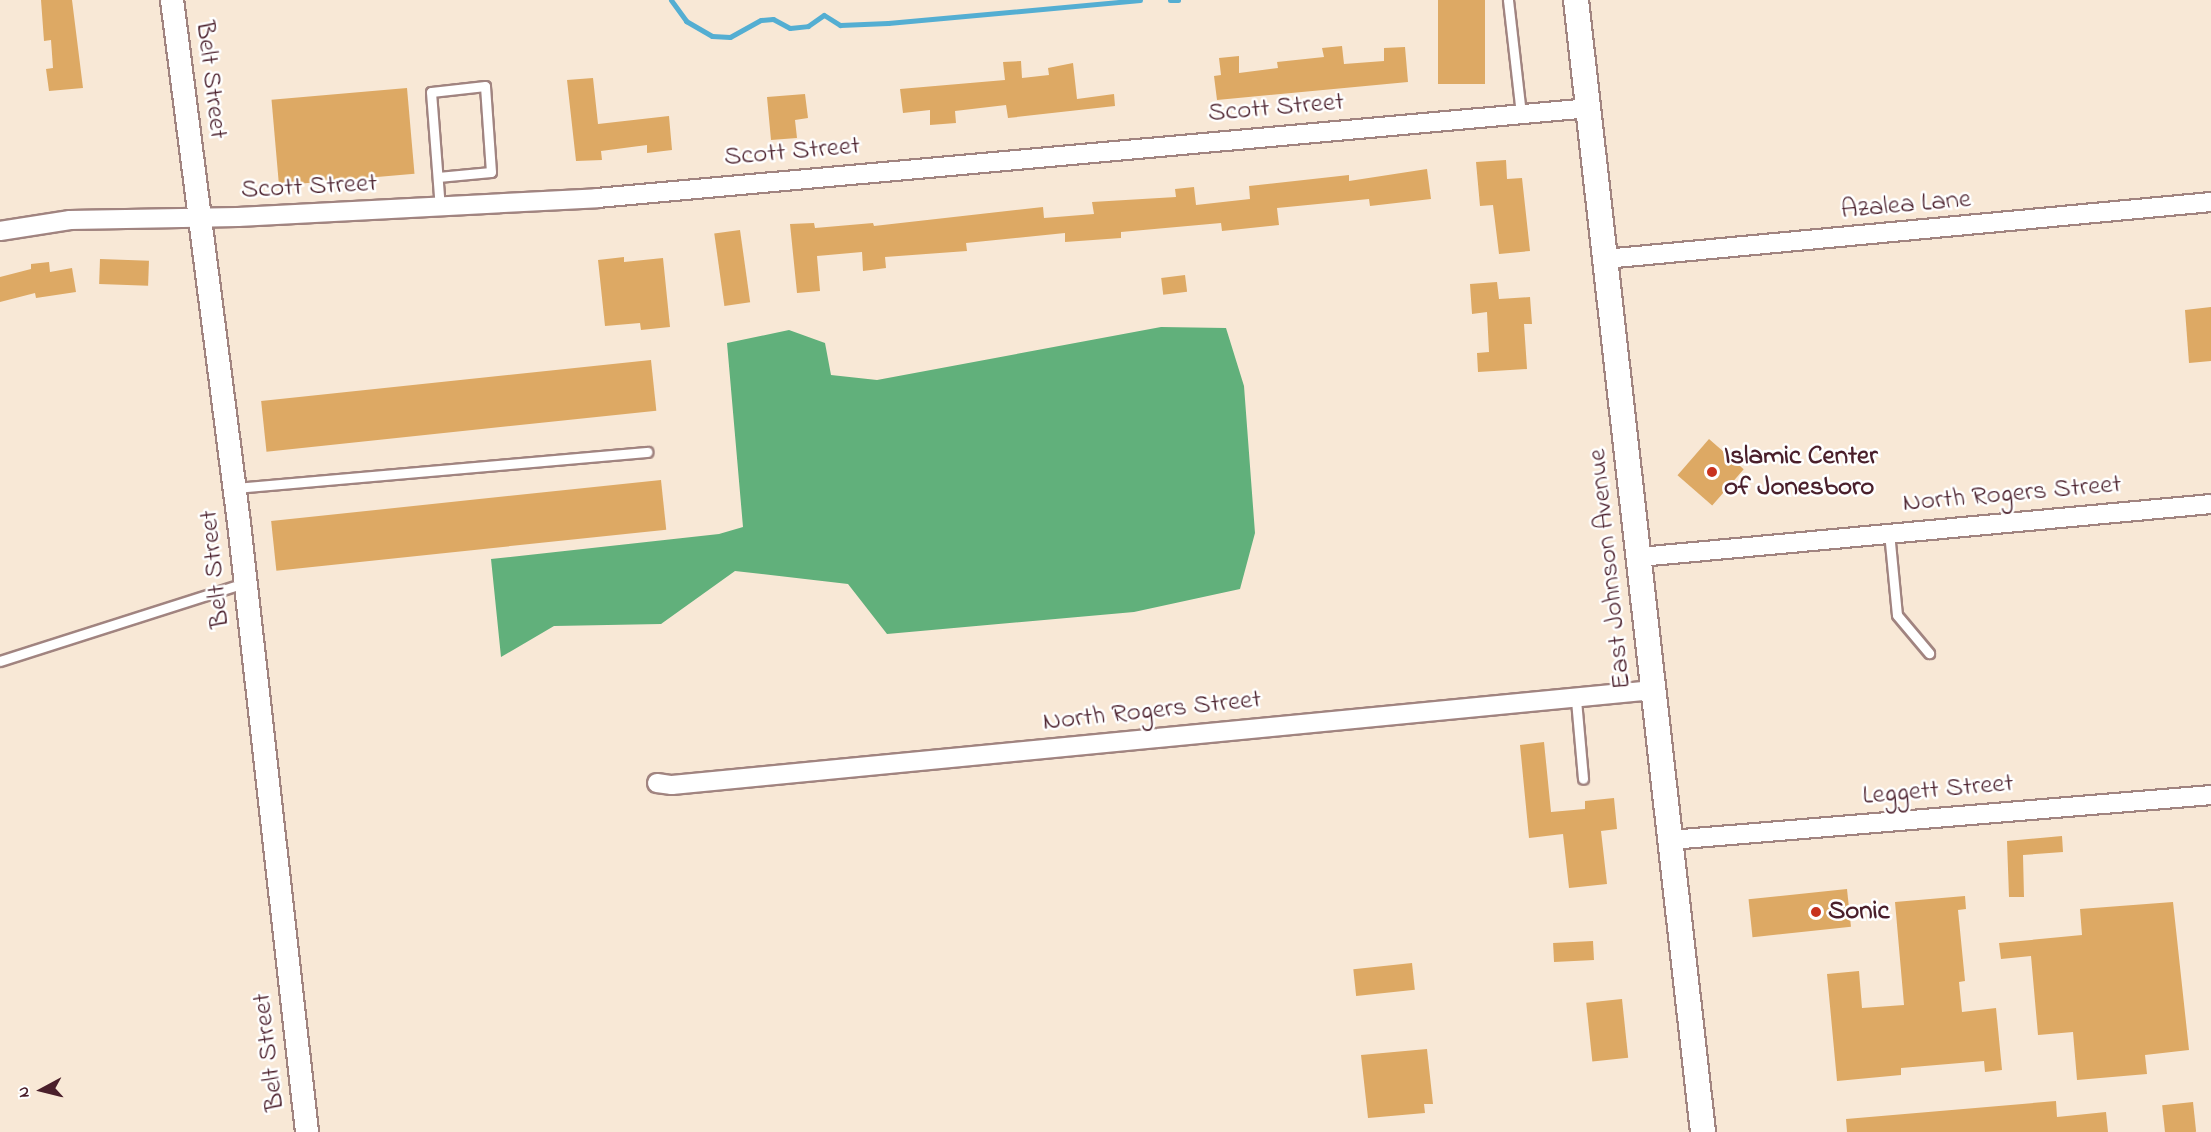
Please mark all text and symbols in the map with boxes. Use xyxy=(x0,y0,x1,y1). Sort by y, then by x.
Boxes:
street label: Belt Street xyxy=(188,19,234,141)
street label: Scott Street xyxy=(1207,86,1345,130)
street label: Scott Street xyxy=(723,130,861,174)
street label: Scott Street xyxy=(240,167,378,207)
street label: Azalea Lane xyxy=(1840,183,1972,227)
place label: Islamic Center of Jonesboro xyxy=(1724,440,1878,503)
street label: East Johnson Avenue xyxy=(1581,447,1639,691)
marker: Islamic Center of Jonesboro xyxy=(1705,465,1719,479)
street label: North Rogers Street xyxy=(1901,468,2123,520)
street label: Belt Street xyxy=(193,508,237,630)
street label: North Rogers Street xyxy=(1041,683,1263,739)
street label: Leggett Street xyxy=(1861,767,2015,813)
place label: Sonic xyxy=(1828,896,1890,928)
marker: Sonic xyxy=(1809,905,1823,919)
street label: Belt Street xyxy=(246,991,292,1113)
north arrow xyxy=(12,1060,72,1120)
text: N xyxy=(12,1085,37,1099)

